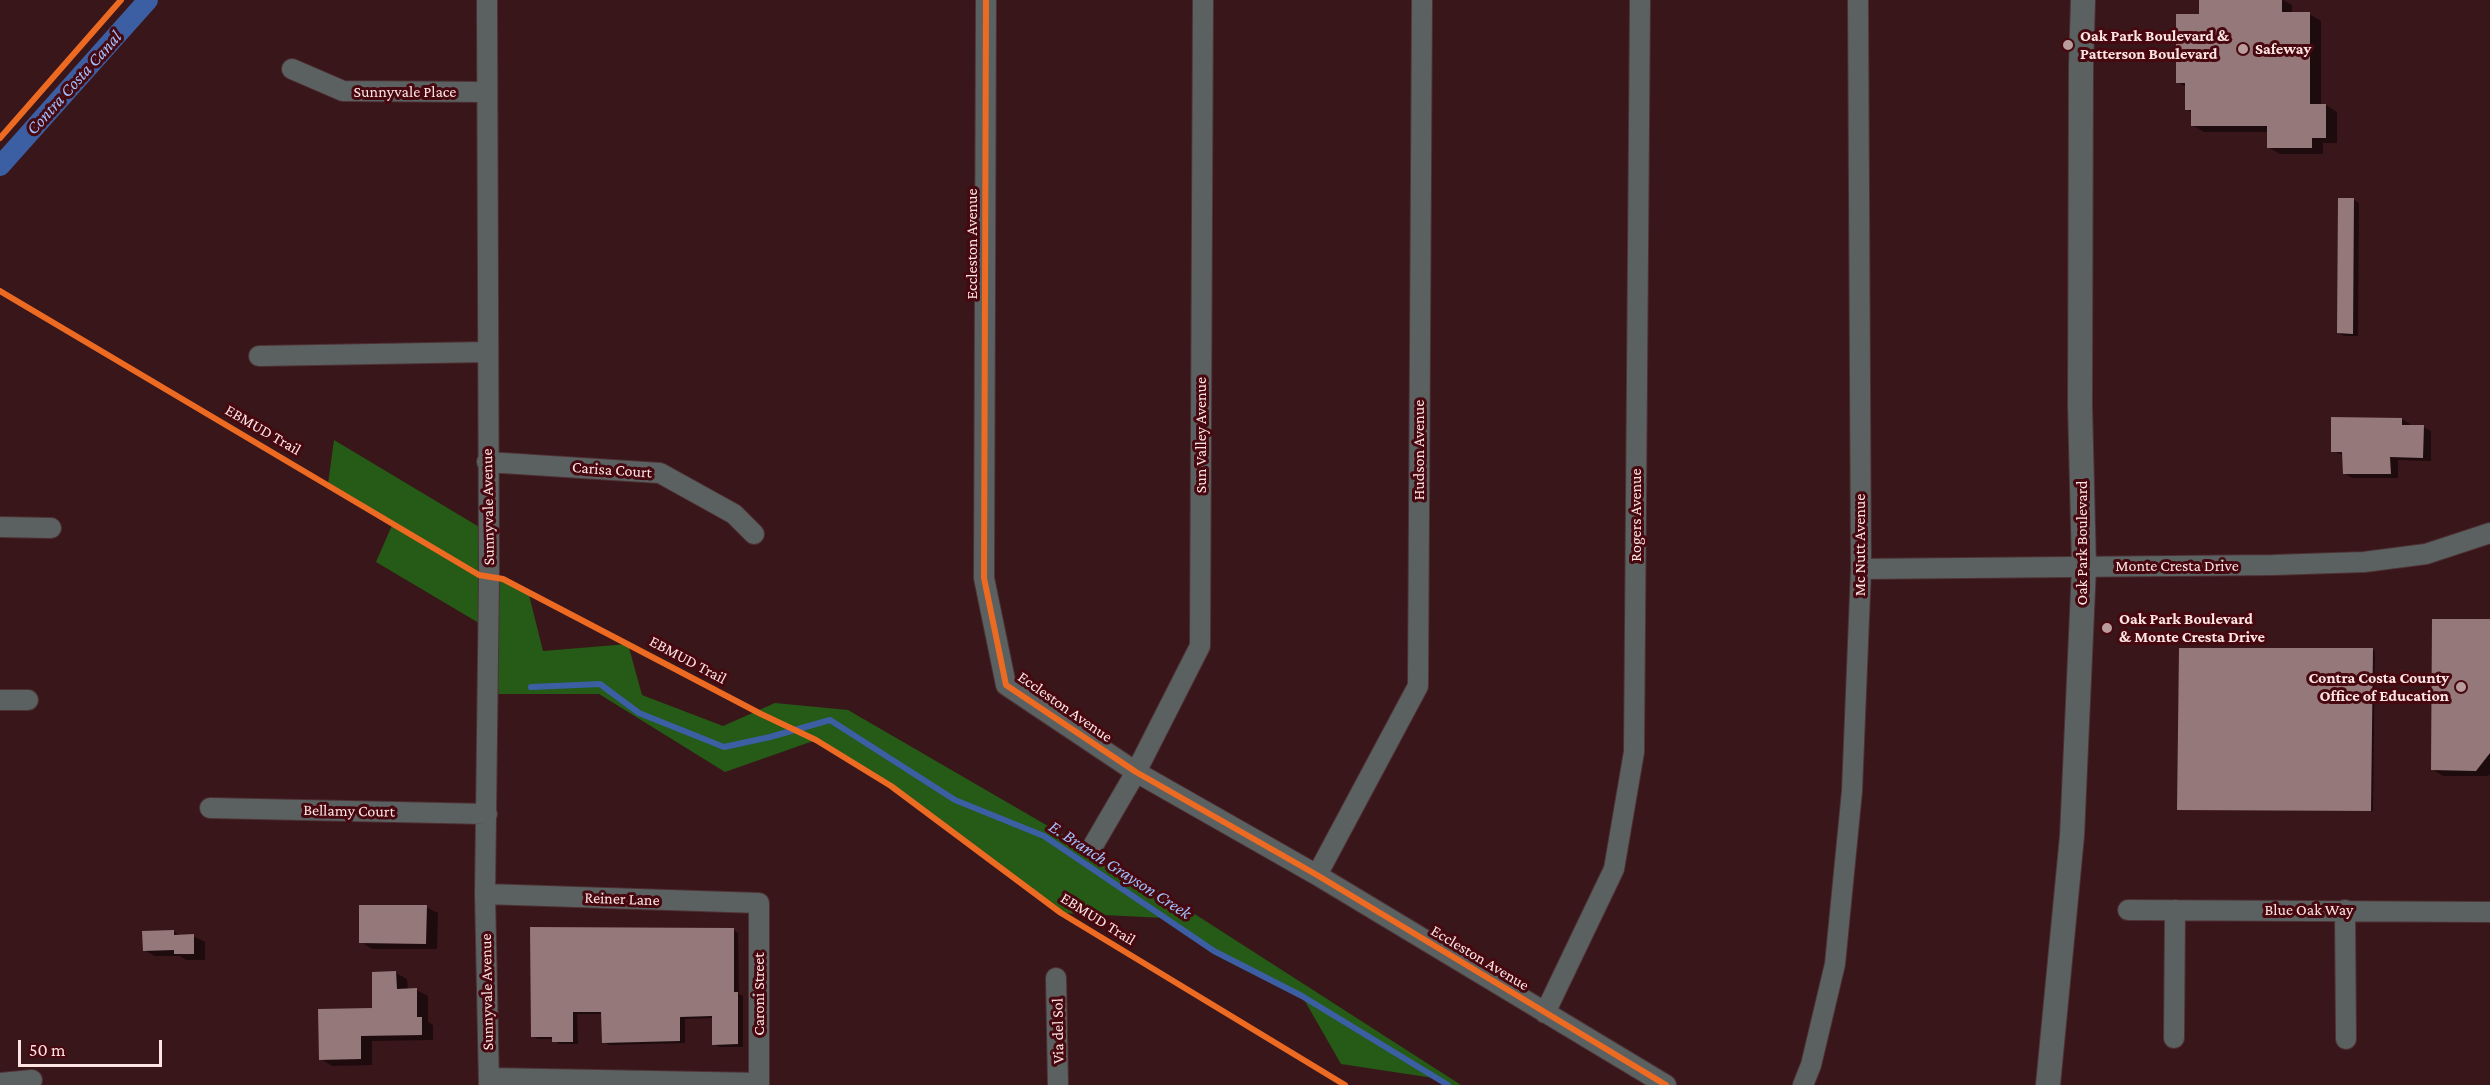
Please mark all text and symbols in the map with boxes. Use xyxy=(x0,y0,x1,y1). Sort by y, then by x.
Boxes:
place label: Oak Park Boulevard & Patterson Boulevard xyxy=(2080,26,2229,64)
water label: Contra Costa Canal xyxy=(22,27,126,139)
marker: Oak Park Boulevard & Patterson Boulevard xyxy=(2061,38,2075,52)
place label: Safeway xyxy=(2255,39,2311,59)
marker: Safeway xyxy=(2236,42,2250,56)
street label: Sunnyvale Place xyxy=(354,82,456,102)
street label: Eccleston Avenue xyxy=(962,188,982,300)
street label: Sun Valley Avenue xyxy=(1191,377,1211,493)
street label: Hudson Avenue xyxy=(1409,400,1429,500)
street label: EBMUD Trail xyxy=(222,401,304,459)
street label: Sunnyvale Avenue xyxy=(477,449,499,565)
street label: Carisa Court xyxy=(571,458,653,482)
street label: Rogers Avenue xyxy=(1626,468,1646,562)
street label: Oak Park Boulevard xyxy=(2072,480,2092,606)
street label: Mc Nutt Avenue xyxy=(1850,494,1870,596)
street label: Monte Cresta Drive xyxy=(2115,556,2239,576)
place label: Oak Park Boulevard & Monte Cresta Drive xyxy=(2119,609,2265,647)
marker: Oak Park Boulevard & Monte Cresta Drive xyxy=(2100,621,2114,635)
street label: EBMUD Trail xyxy=(646,632,730,688)
street label: Eccleston Avenue xyxy=(1014,667,1116,747)
place label: Contra Costa County Office of Education xyxy=(2308,668,2449,706)
marker: Contra Costa County Office of Education xyxy=(2454,680,2468,694)
street label: Bellamy Court xyxy=(303,801,395,821)
water label: E. Branch Grayson Creek xyxy=(1045,816,1195,924)
street label: Reiner Lane xyxy=(584,888,660,910)
street label: EBMUD Trail xyxy=(1057,888,1139,950)
street label: Blue Oak Way xyxy=(2265,900,2353,920)
street label: Eccleston Avenue xyxy=(1427,921,1533,995)
street label: Sunnyvale Avenue xyxy=(476,934,498,1050)
street label: Caroni Street xyxy=(749,952,769,1036)
street label: Via del Sol xyxy=(1048,998,1068,1064)
scale bar xyxy=(21,1028,165,1066)
text: 50 m xyxy=(29,1040,66,1060)

